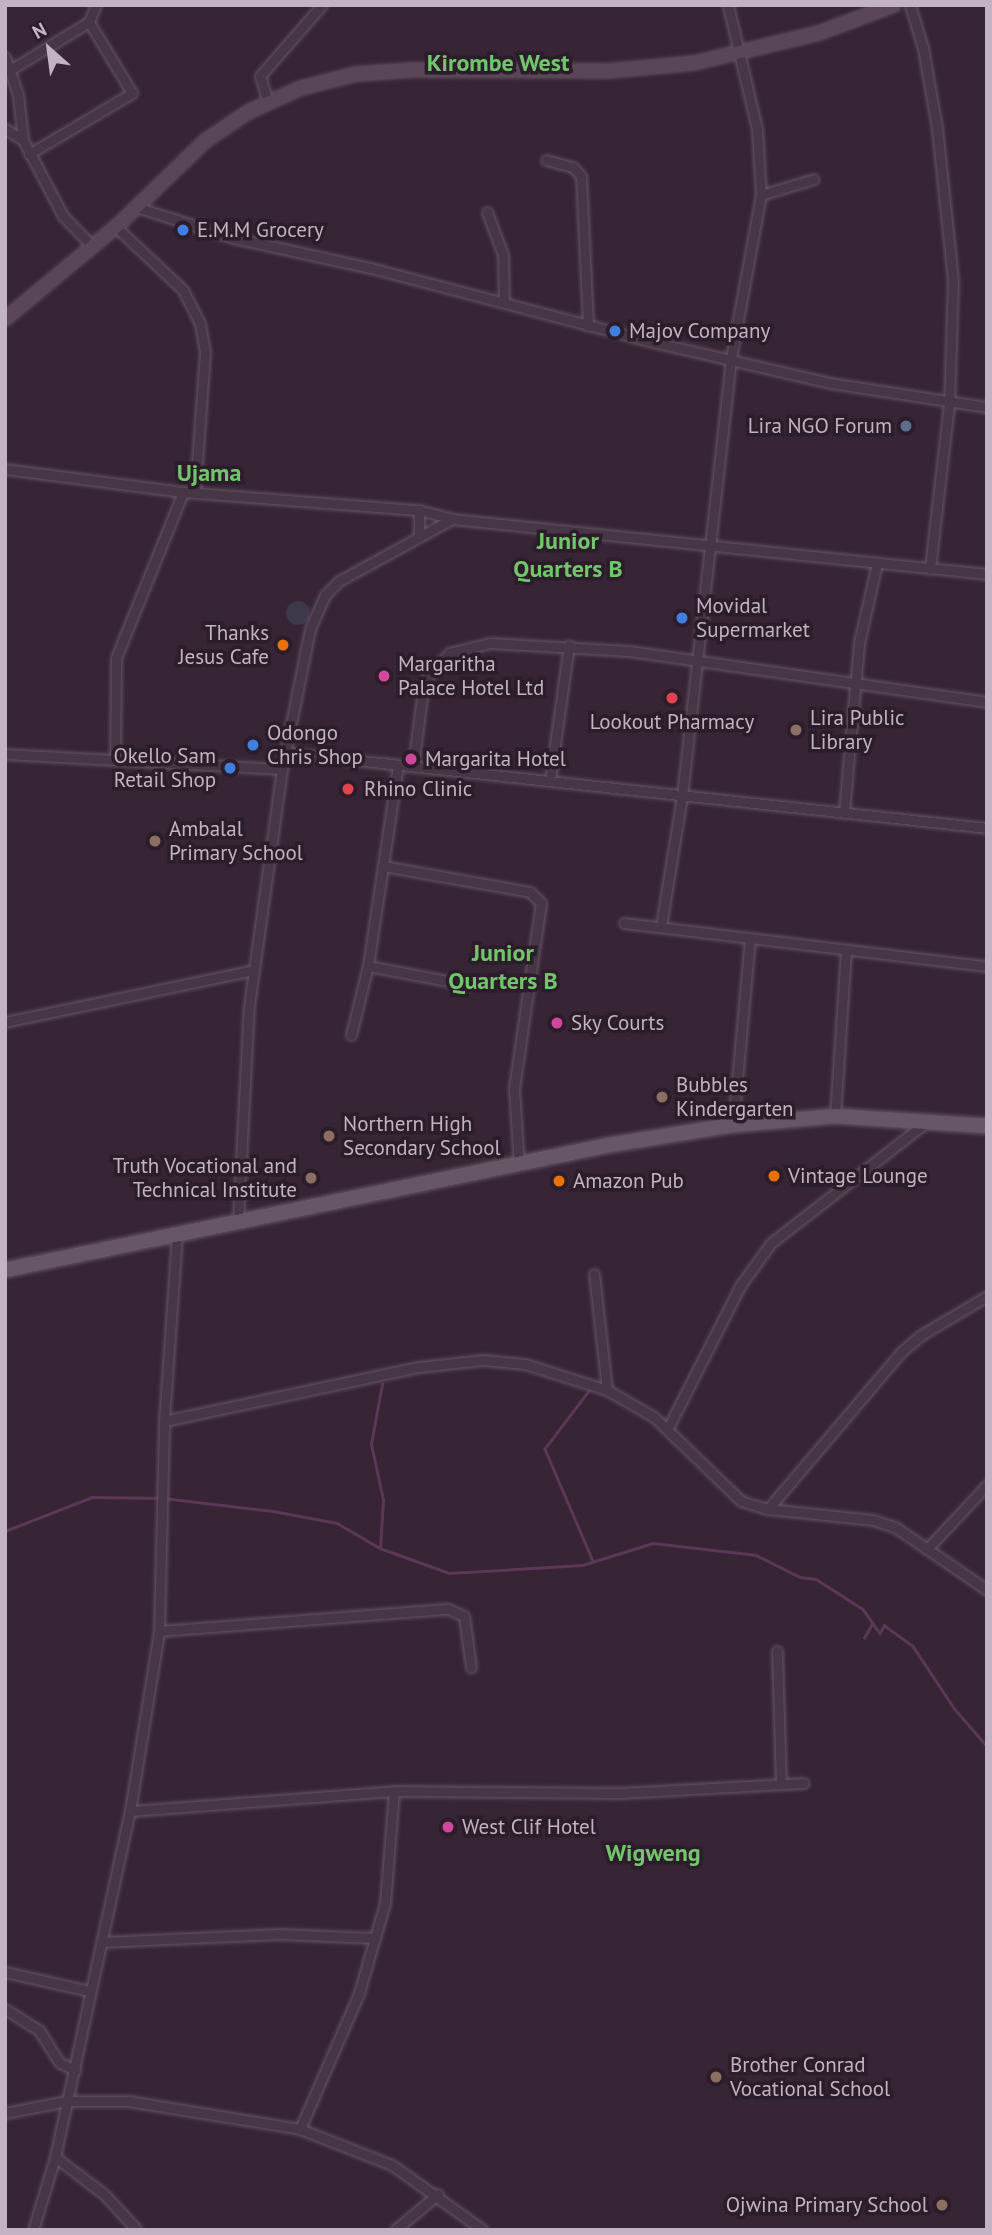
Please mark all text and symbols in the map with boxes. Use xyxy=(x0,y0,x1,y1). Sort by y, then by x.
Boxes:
north arrow xyxy=(14,14,84,84)
text: N xyxy=(28,17,50,44)
district label: Kirombe West xyxy=(426,49,570,77)
place label: E.M.M Grocery xyxy=(197,217,324,243)
marker: E.M.M Grocery xyxy=(175,222,191,238)
place label: Majov Company xyxy=(629,318,771,344)
marker: Majov Company xyxy=(607,323,623,339)
place label: Lira NGO Forum xyxy=(748,413,892,439)
marker: Lira NGO Forum xyxy=(898,418,914,434)
district label: Ujama xyxy=(177,459,241,487)
district label: Junior Quarters B xyxy=(513,527,623,583)
place label: Movidal Supermarket xyxy=(696,593,810,643)
marker: Movidal Supermarket xyxy=(674,610,690,626)
place label: Thanks Jesus Cafe xyxy=(178,620,269,670)
marker: Thanks Jesus Cafe xyxy=(275,637,291,653)
place label: Margaritha Palace Hotel Ltd xyxy=(398,651,544,701)
marker: Margaritha Palace Hotel Ltd xyxy=(376,668,392,684)
marker: Lookout Pharmacy xyxy=(664,690,680,706)
place label: Lira Public Library xyxy=(810,705,905,755)
place label: Lookout Pharmacy xyxy=(590,709,754,735)
place label: Odongo Chris Shop xyxy=(267,720,363,770)
marker: Lira Public Library xyxy=(788,722,804,738)
marker: Odongo Chris Shop xyxy=(245,737,261,753)
place label: Okello Sam Retail Shop xyxy=(113,743,216,793)
place label: Margarita Hotel xyxy=(425,746,566,772)
marker: Margarita Hotel xyxy=(403,751,419,767)
marker: Okello Sam Retail Shop xyxy=(222,760,238,776)
place label: Rhino Clinic xyxy=(364,776,472,802)
marker: Rhino Clinic xyxy=(338,779,358,799)
place label: Ambalal Primary School xyxy=(169,816,304,866)
marker: Ambalal Primary School xyxy=(147,833,163,849)
district label: Junior Quarters B xyxy=(448,939,558,995)
place label: Sky Courts xyxy=(571,1010,665,1036)
marker: Sky Courts xyxy=(549,1015,565,1031)
place label: Bubbles Kindergarten xyxy=(676,1072,794,1122)
marker: Bubbles Kindergarten xyxy=(654,1089,670,1105)
place label: Northern High Secondary School xyxy=(343,1111,501,1161)
marker: Northern High Secondary School xyxy=(321,1128,337,1144)
place label: Truth Vocational and Technical Institute xyxy=(112,1153,297,1203)
place label: Vintage Lounge xyxy=(788,1163,928,1189)
place label: Amazon Pub xyxy=(573,1168,684,1194)
marker: Vintage Lounge xyxy=(766,1168,782,1184)
marker: Truth Vocational and Technical Institute xyxy=(303,1170,319,1186)
marker: Amazon Pub xyxy=(551,1173,567,1189)
place label: West Clif Hotel xyxy=(462,1814,596,1840)
marker: West Clif Hotel xyxy=(440,1819,456,1835)
district label: Wigweng xyxy=(605,1839,701,1867)
place label: Brother Conrad Vocational School xyxy=(730,2052,890,2102)
marker: Brother Conrad Vocational School xyxy=(708,2069,724,2085)
place label: Ojwina Primary School xyxy=(725,2192,928,2218)
marker: Ojwina Primary School xyxy=(934,2197,950,2213)

